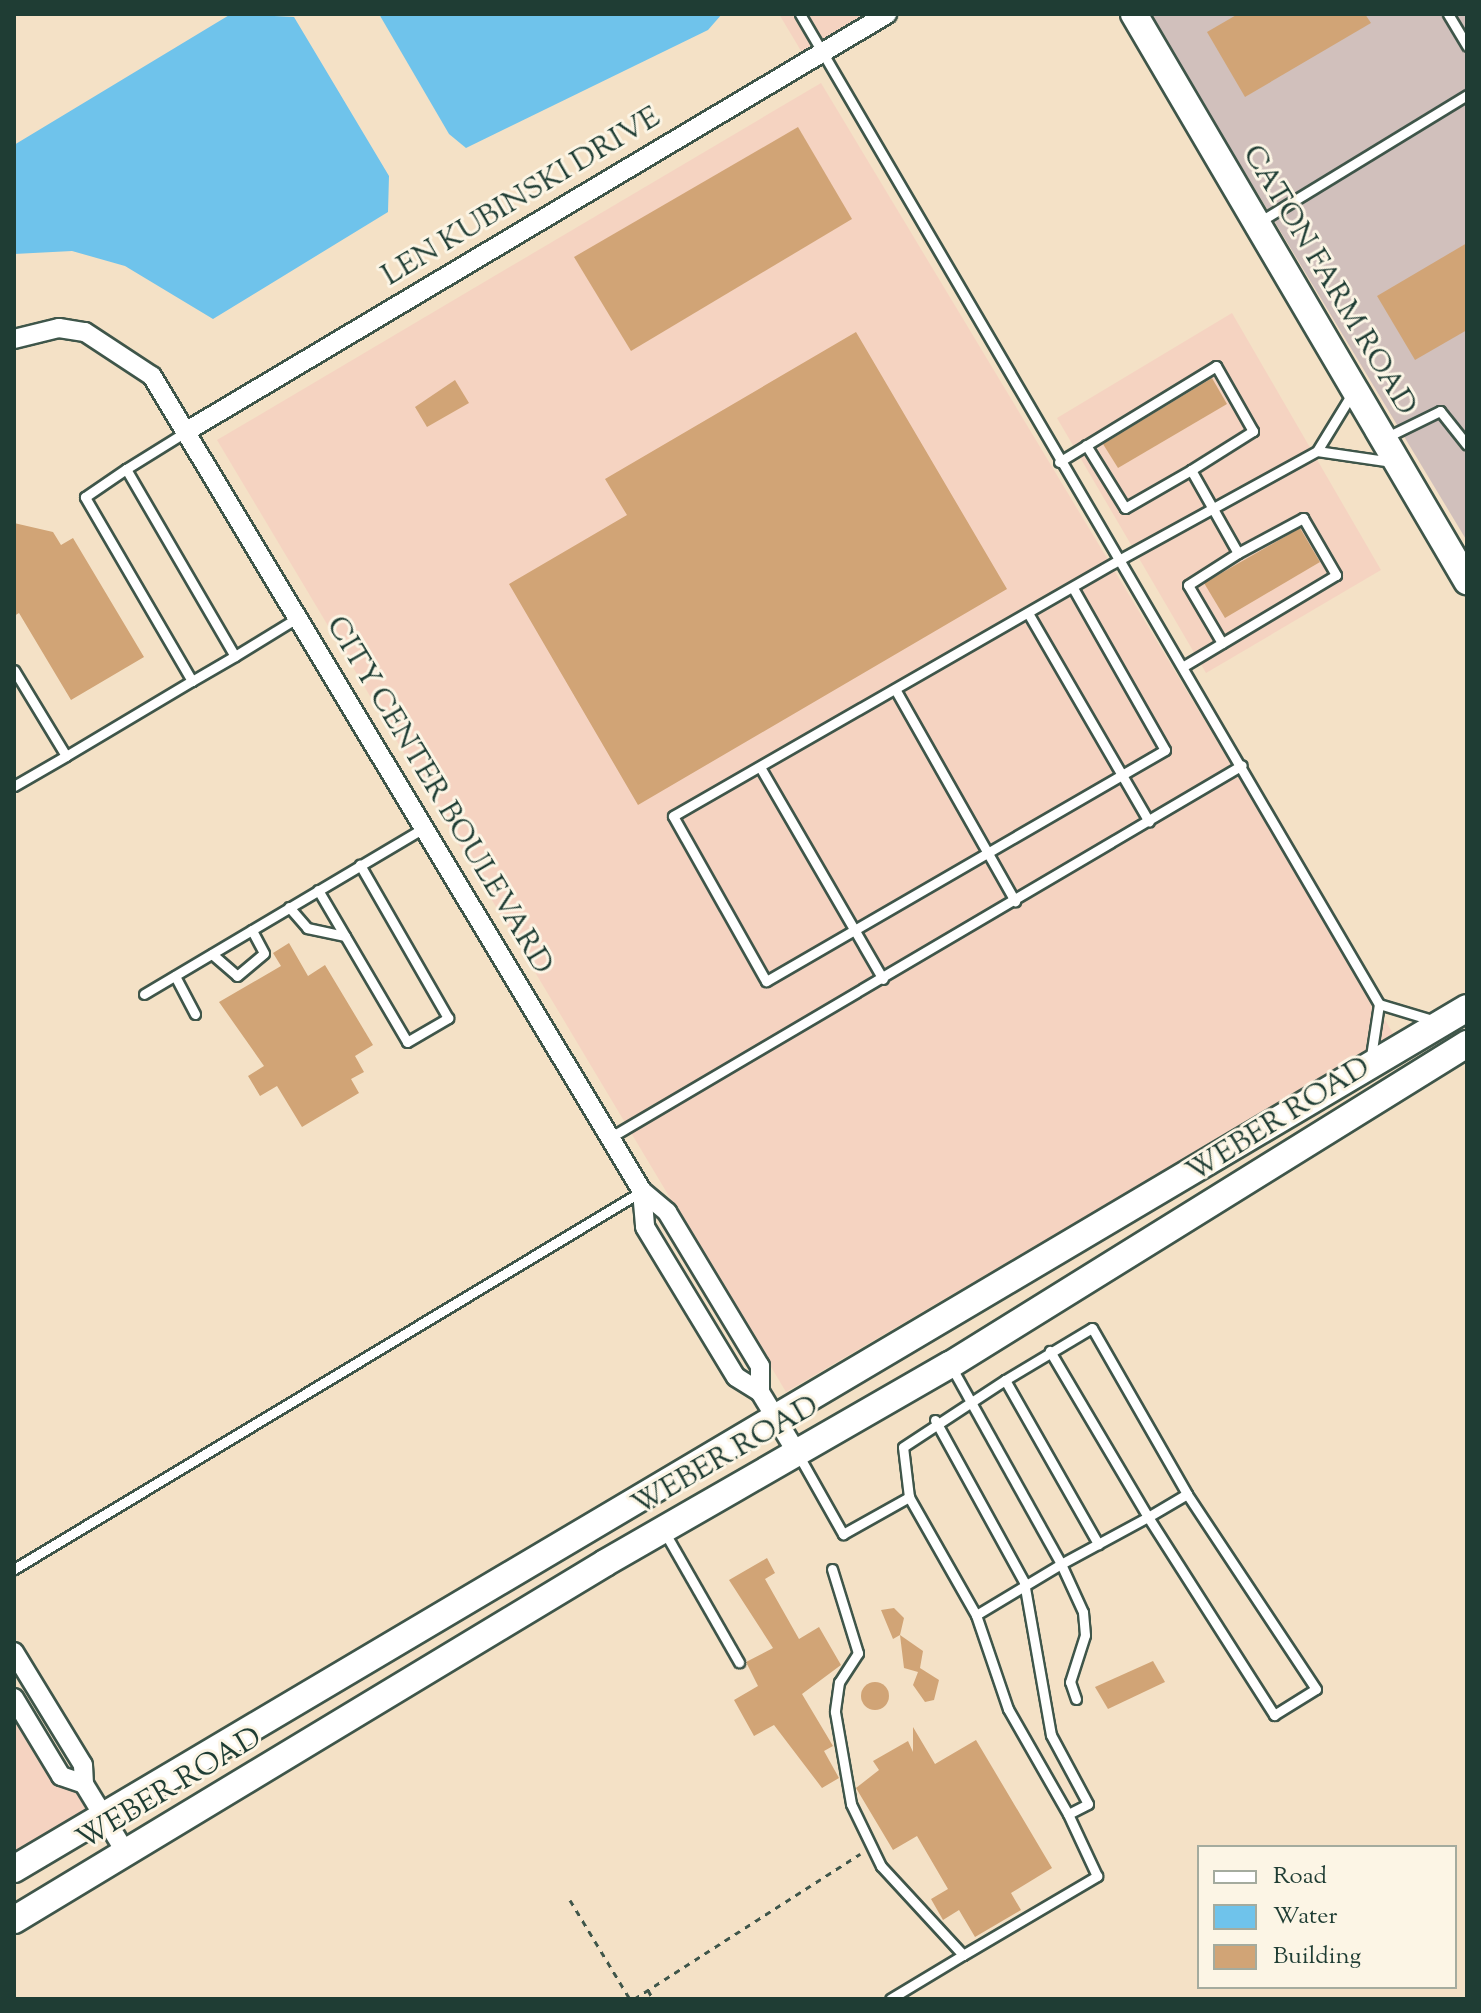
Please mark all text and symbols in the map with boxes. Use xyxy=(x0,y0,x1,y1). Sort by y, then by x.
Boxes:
street label: LEN KUBINSKI DRIVE xyxy=(376,101,668,295)
street label: CATON FARM ROAD xyxy=(1233,139,1423,423)
street label: CITY CENTER BOULEVARD xyxy=(317,611,559,981)
street label: WEBER ROAD xyxy=(1181,1050,1377,1192)
street label: WEBER ROAD xyxy=(626,1389,826,1525)
street label: WEBER ROAD xyxy=(71,1721,269,1859)
legend xyxy=(1197,1845,1457,1989)
text: Road xyxy=(1273,1860,1327,1894)
text: Water xyxy=(1273,1900,1337,1934)
text: Building xyxy=(1273,1940,1361,1974)

